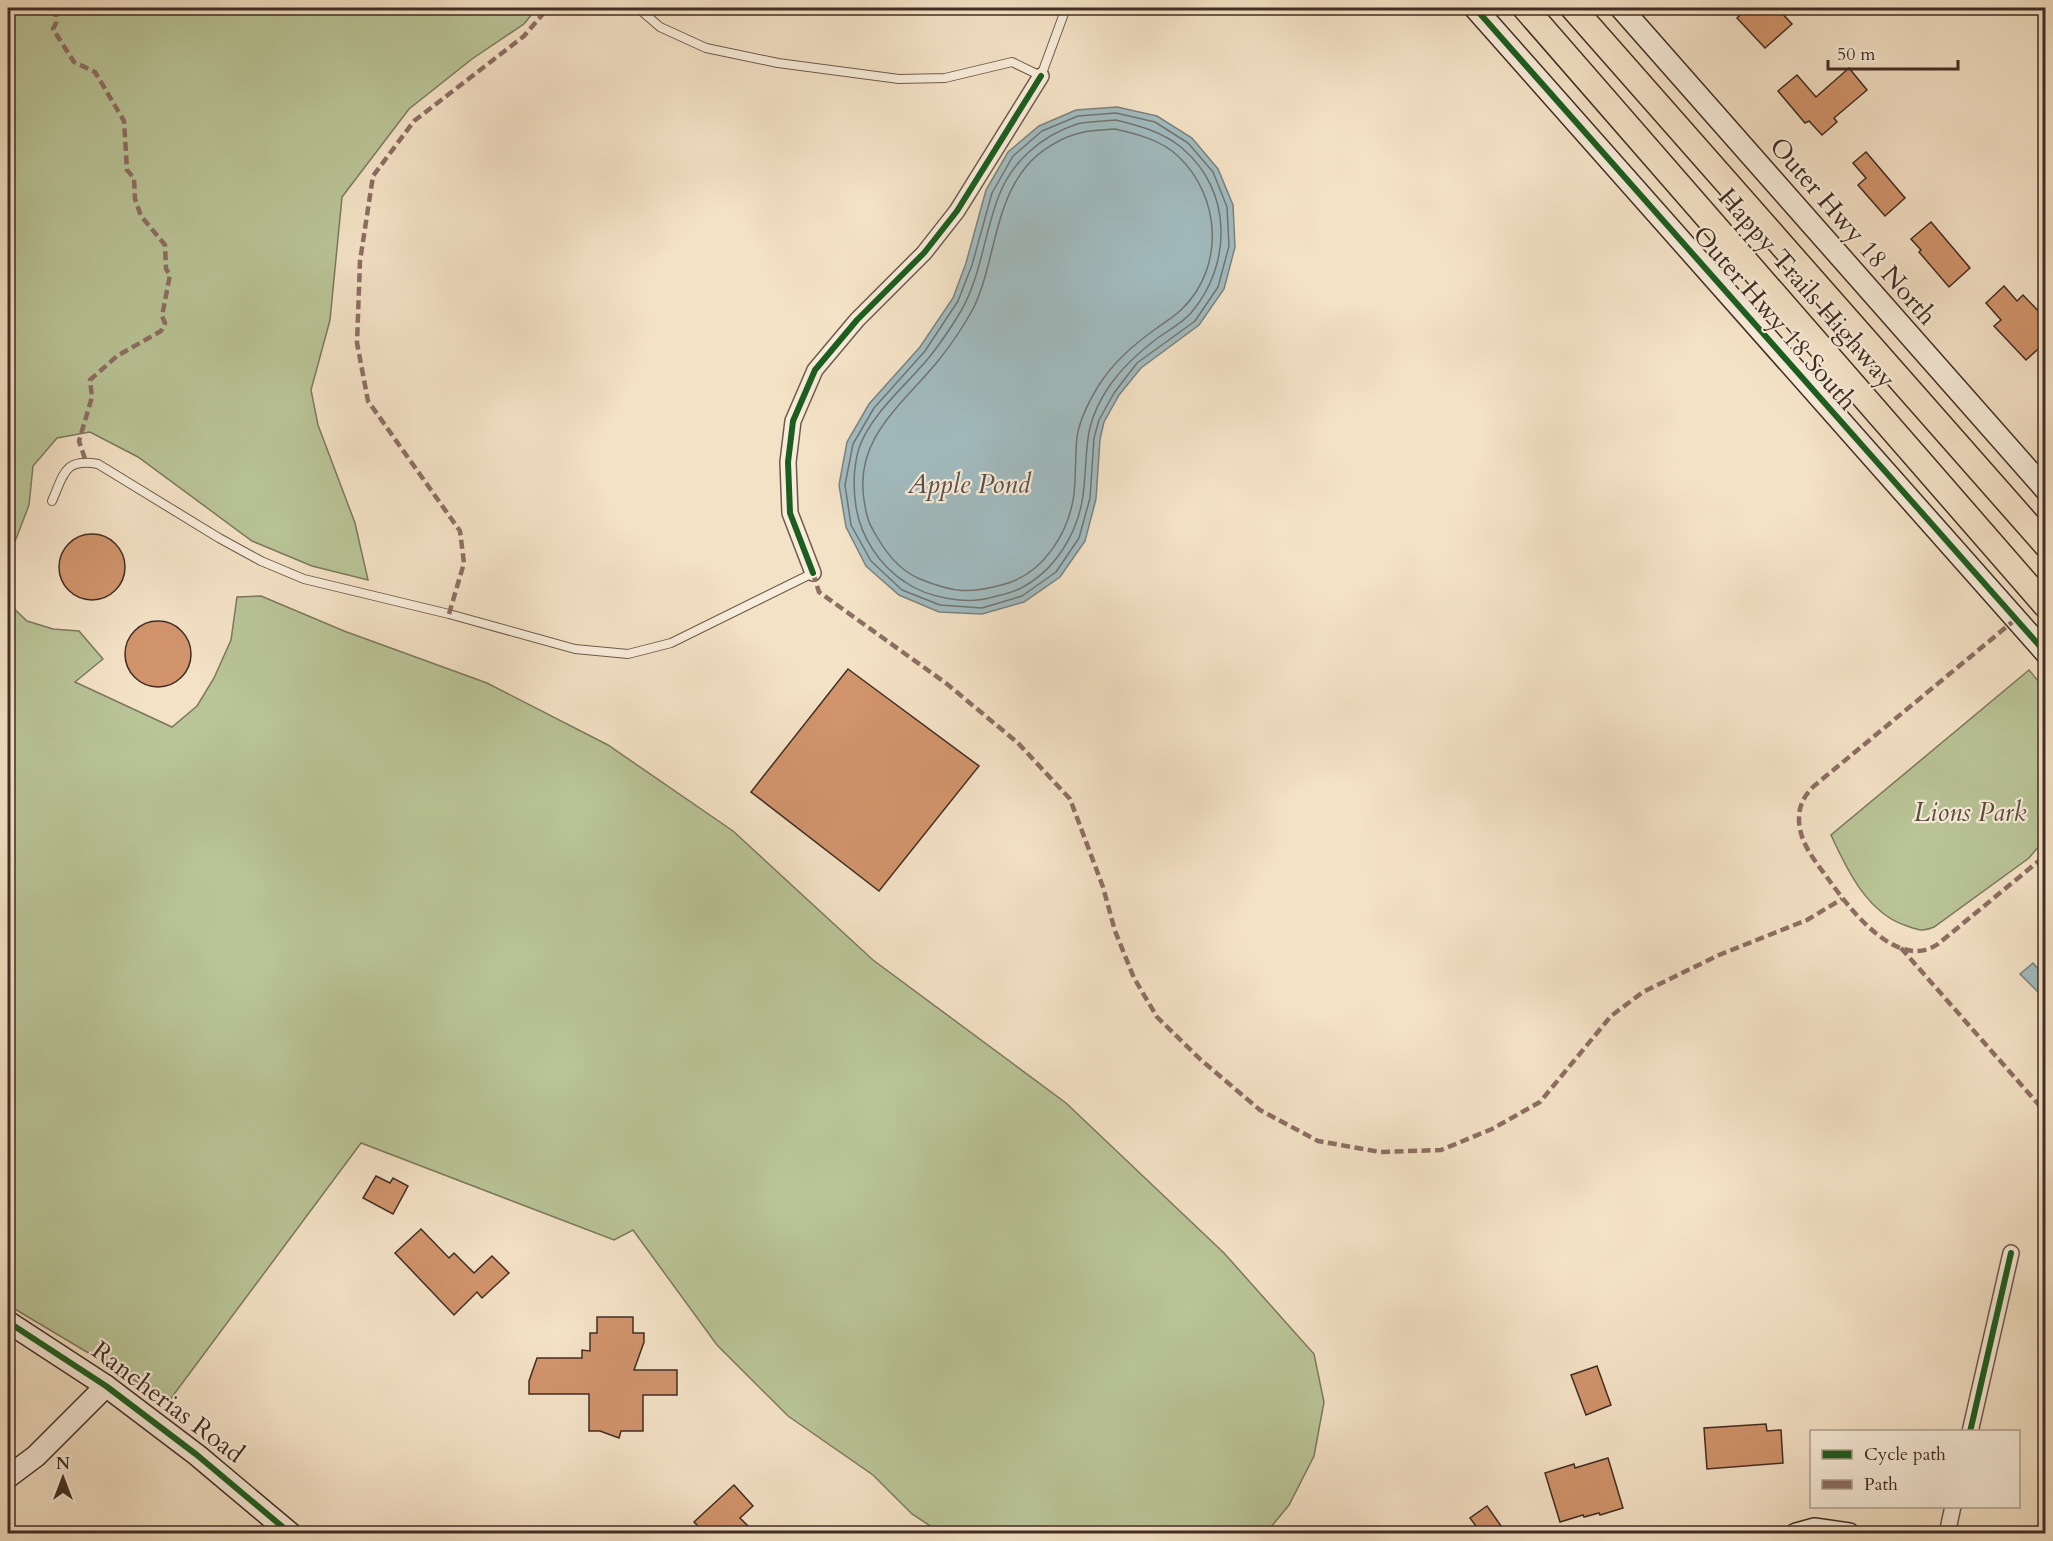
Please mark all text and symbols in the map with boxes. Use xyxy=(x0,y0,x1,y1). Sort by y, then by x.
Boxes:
scale bar xyxy=(1828,33,1958,71)
text: 50 m xyxy=(1837,42,1876,67)
street label: Outer Hwy 18 North xyxy=(1762,130,1944,332)
street label: Happy Trails Highway xyxy=(1710,180,1904,396)
street label: Outer Hwy 18 South xyxy=(1685,218,1865,418)
water label: Apple Pond xyxy=(907,466,1031,503)
park label: Lions Park xyxy=(1914,795,2026,830)
street label: Rancherias Road xyxy=(84,1333,252,1471)
legend xyxy=(1810,1430,2020,1508)
text: Cycle path xyxy=(1864,1442,1946,1467)
north arrow xyxy=(33,1448,93,1508)
text: N xyxy=(56,1453,70,1475)
text: Path xyxy=(1864,1472,1898,1497)

